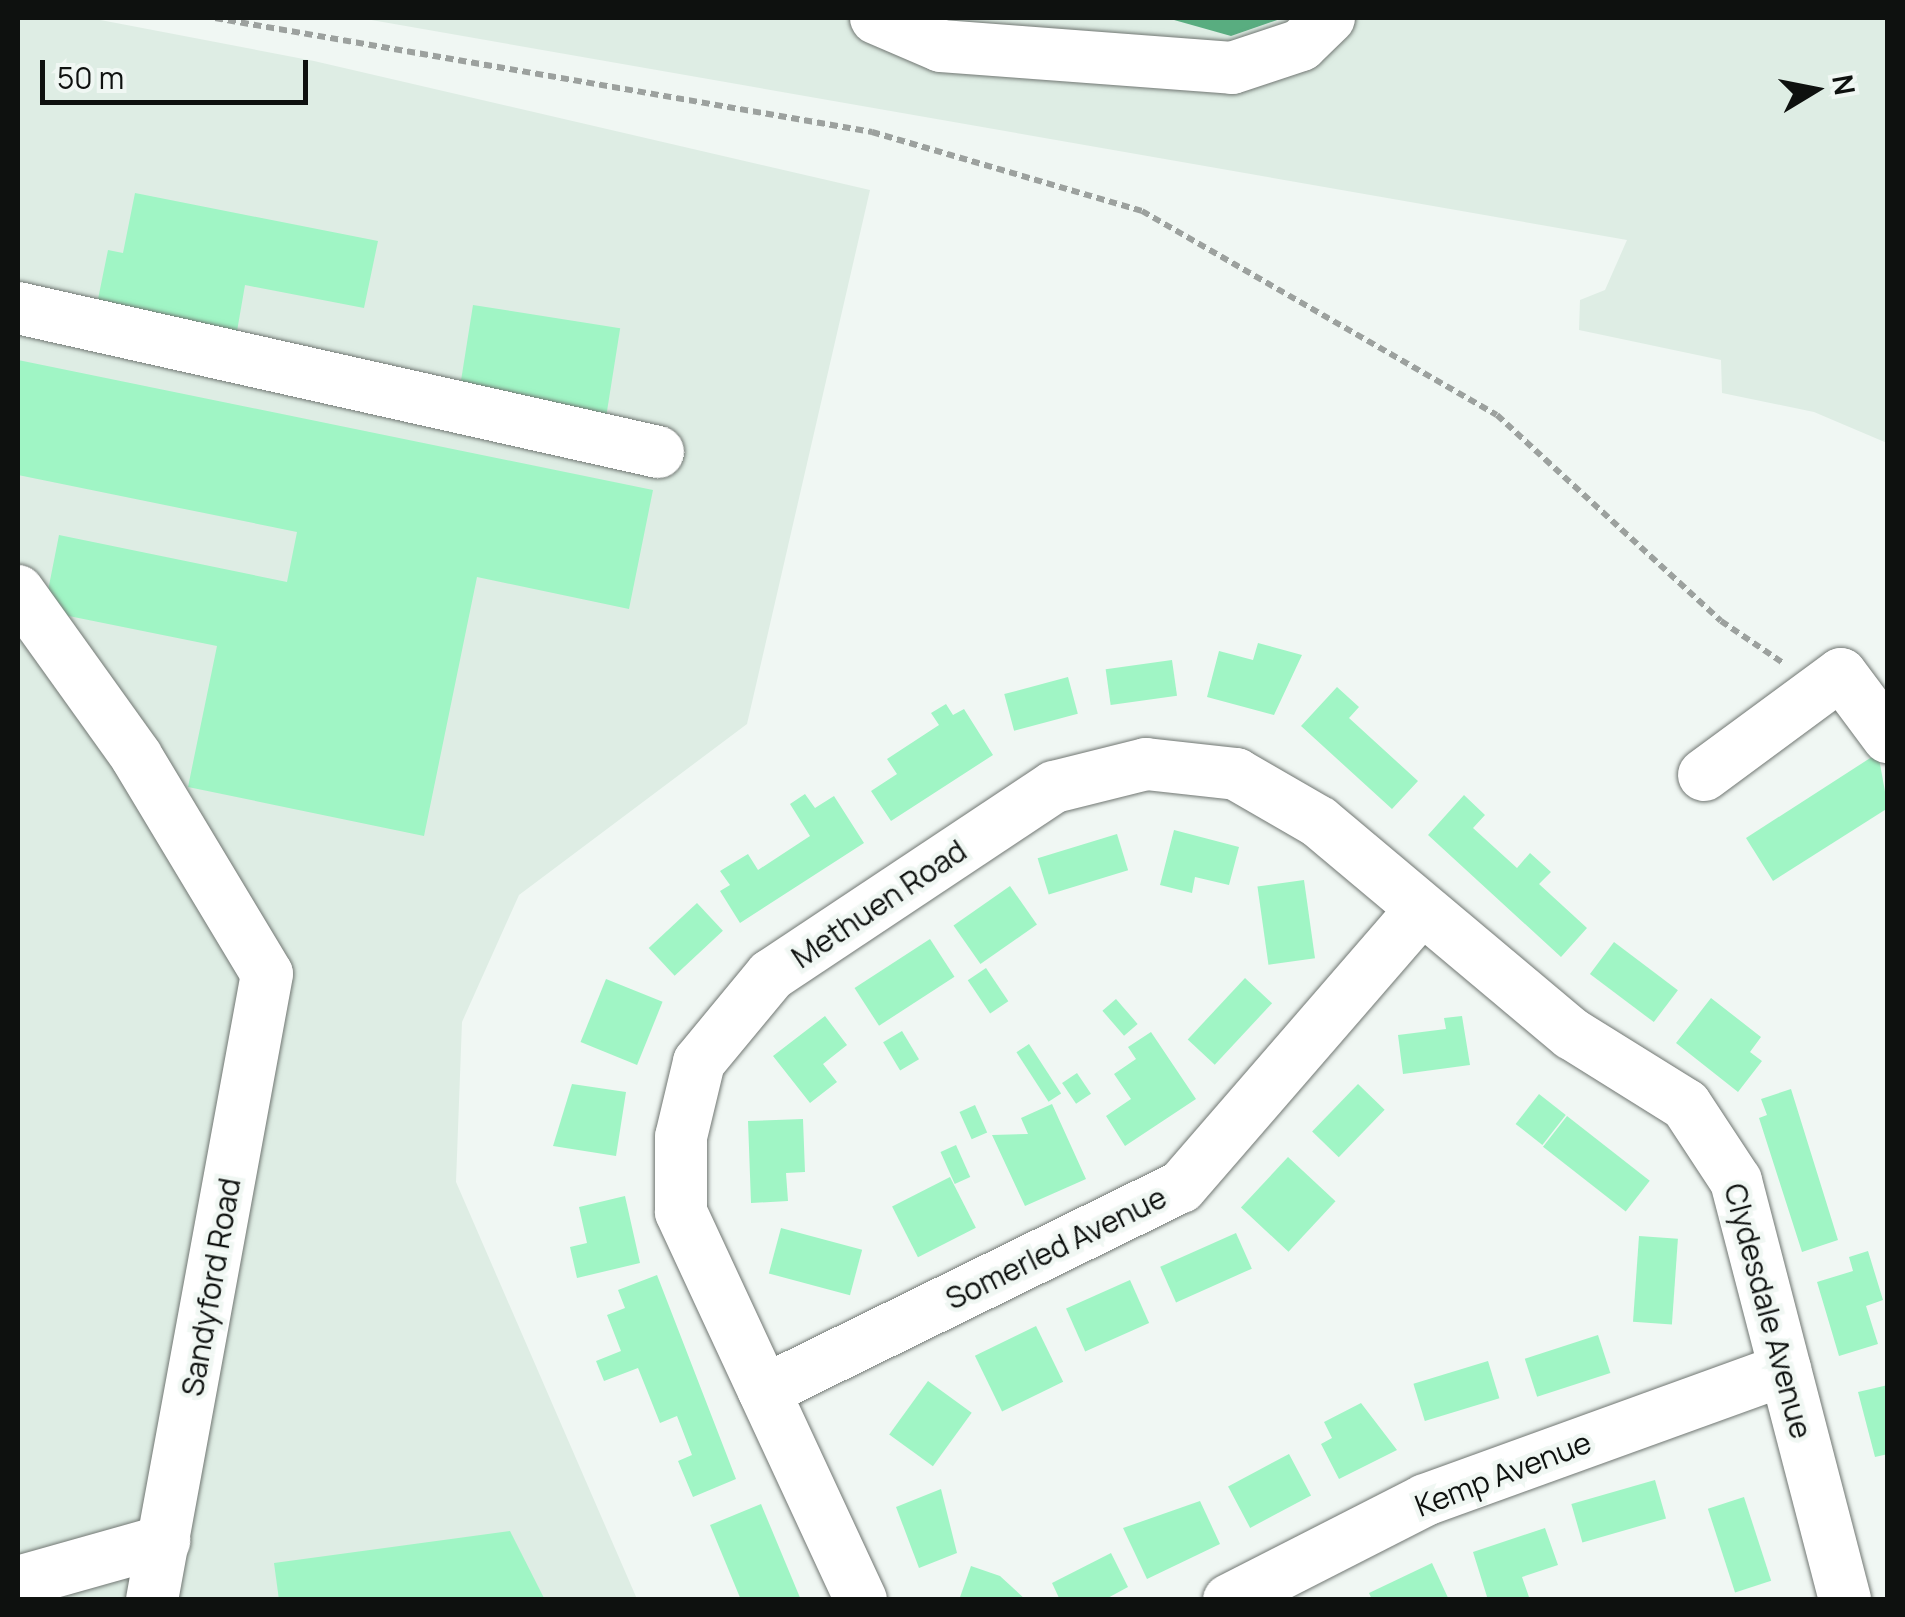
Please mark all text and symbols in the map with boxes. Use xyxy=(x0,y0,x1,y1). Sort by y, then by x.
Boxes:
scale bar xyxy=(45,40,312,102)
north arrow xyxy=(1765,40,1865,140)
text: 50 m xyxy=(57,57,124,98)
text: N xyxy=(1824,72,1865,98)
street label: Methuen Road xyxy=(785,832,973,976)
street label: Sandyford Road xyxy=(174,1175,248,1399)
street label: Somerled Avenue xyxy=(940,1179,1172,1317)
street label: Clydesdale Avenue xyxy=(1717,1180,1819,1442)
street label: Kemp Avenue xyxy=(1410,1424,1596,1524)

